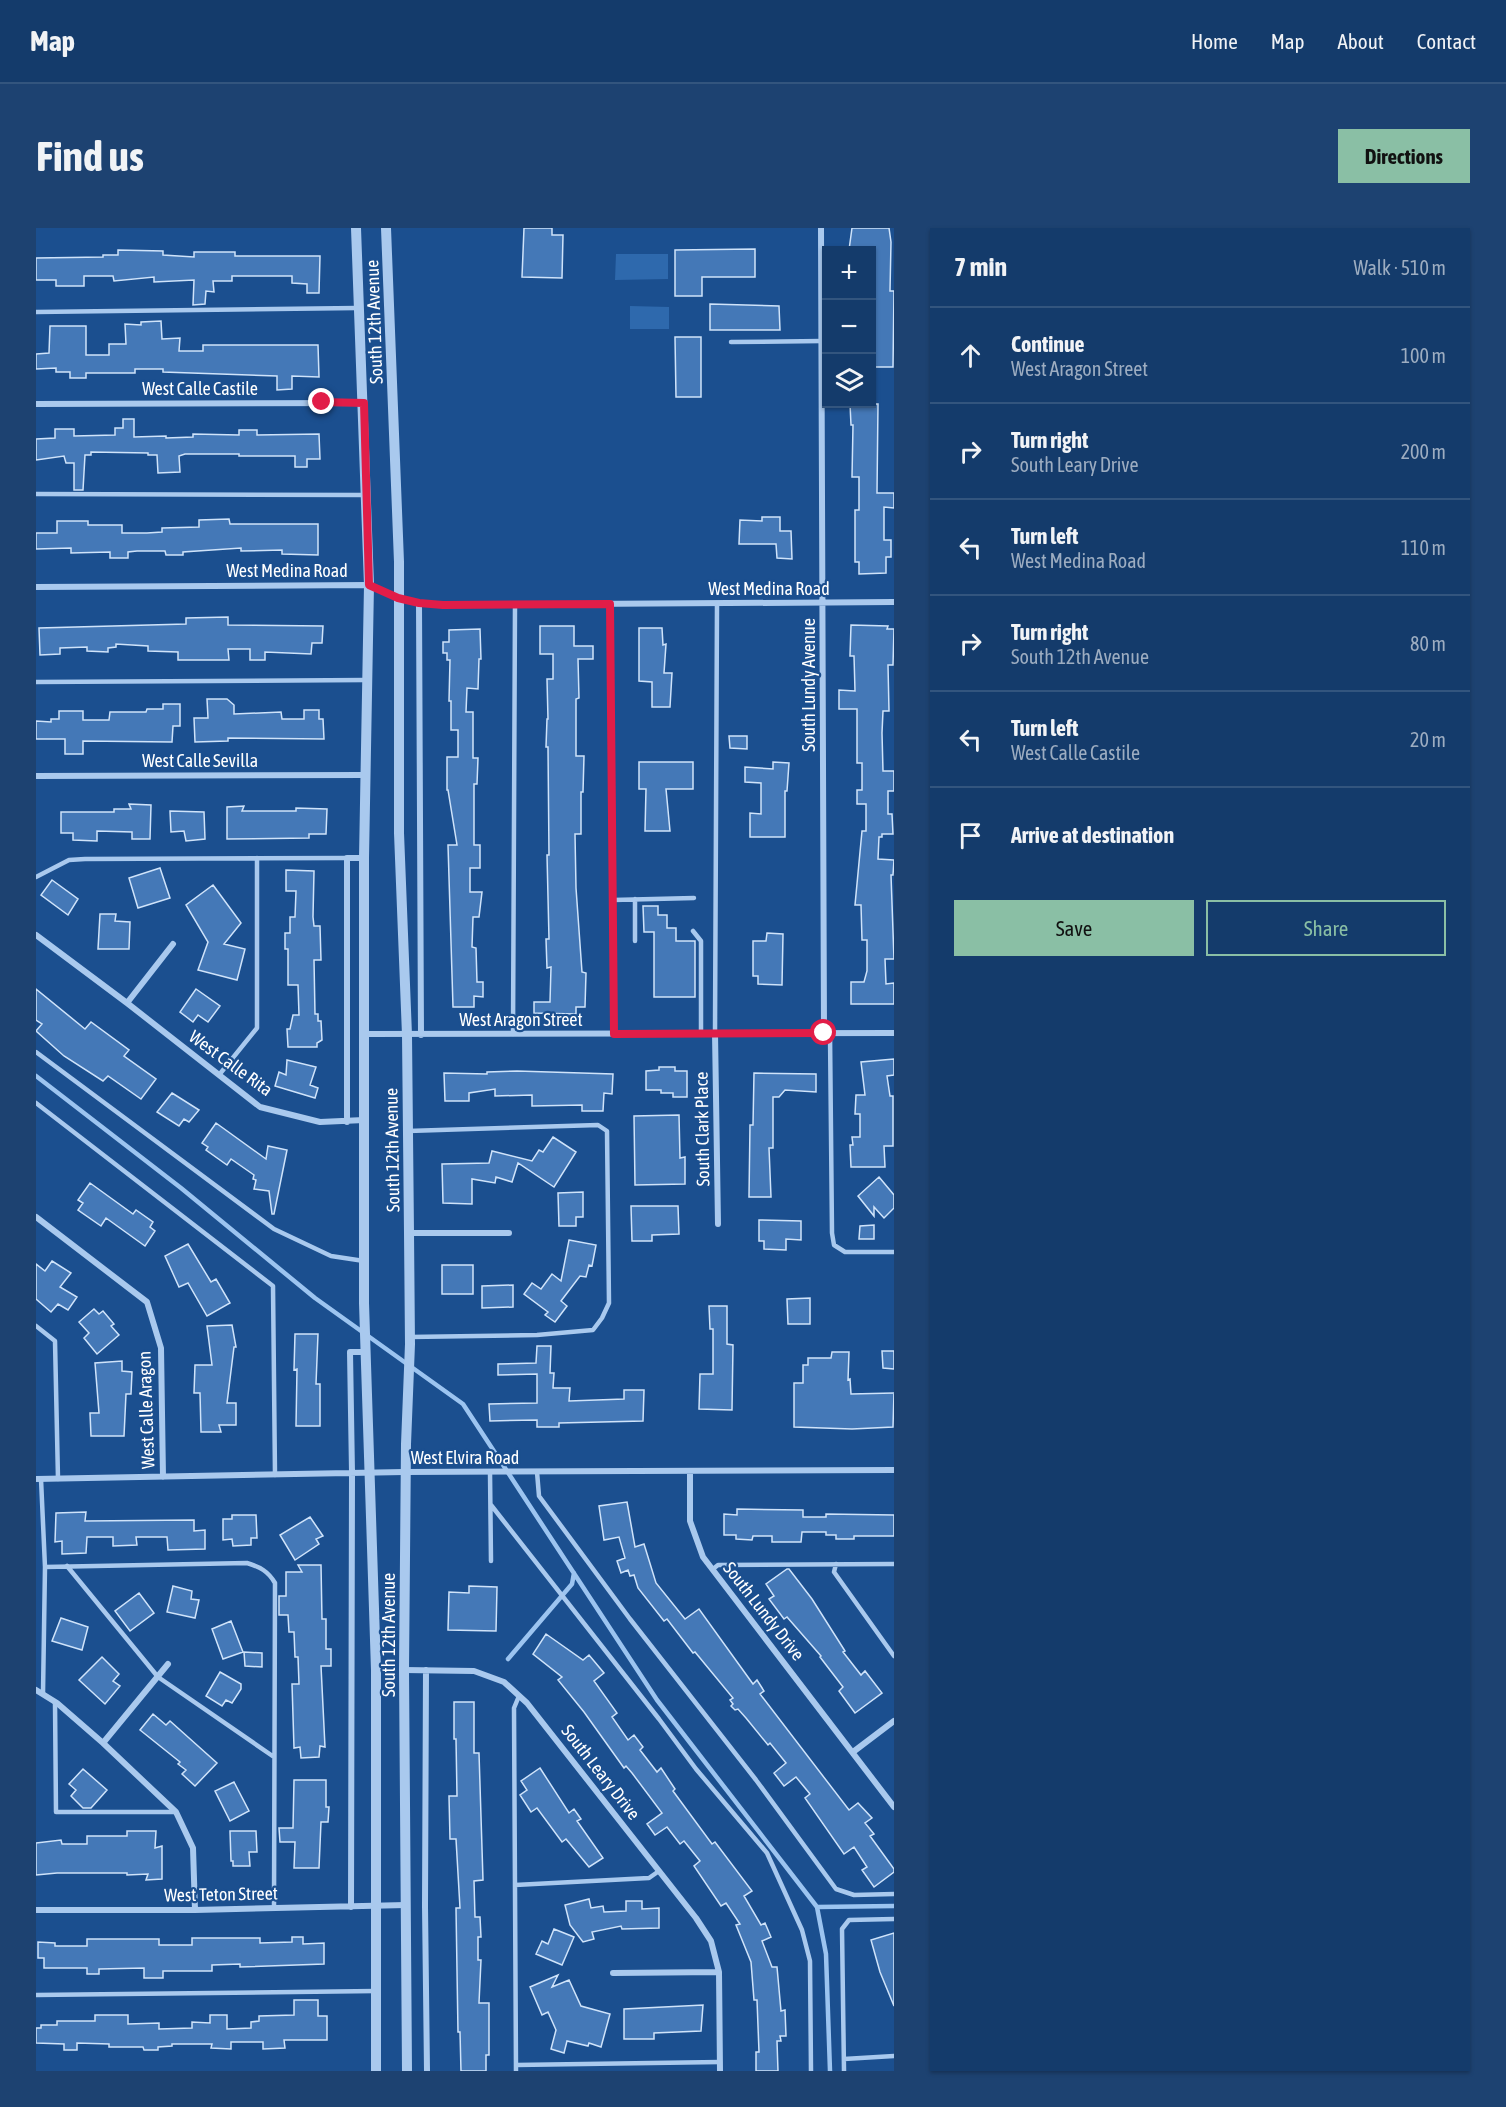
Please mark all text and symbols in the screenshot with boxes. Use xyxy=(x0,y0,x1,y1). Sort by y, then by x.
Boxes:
text: Map xyxy=(30,25,75,57)
text: Home xyxy=(1191,29,1238,53)
text: Map xyxy=(1271,29,1305,53)
text: About xyxy=(1338,29,1384,53)
text: Contact xyxy=(1417,29,1476,53)
button: Directions xyxy=(1338,129,1470,183)
text: Find us xyxy=(36,132,144,180)
map controls xyxy=(822,246,876,408)
button: + xyxy=(822,246,876,300)
text: 7 min xyxy=(954,252,1007,282)
text: Walk · 510 m xyxy=(1354,256,1446,279)
street label: South 12th Avenue xyxy=(361,260,387,384)
button: − xyxy=(822,300,876,354)
text: Continue xyxy=(1011,331,1085,357)
icon: ahead xyxy=(954,339,987,372)
text: 100 m xyxy=(1401,344,1446,367)
button: layers xyxy=(822,354,876,408)
text: West Aragon Street xyxy=(1011,357,1148,380)
street label: West Calle Castile xyxy=(142,378,258,399)
route end xyxy=(308,388,334,414)
text: Turn right xyxy=(1011,427,1088,453)
icon: right xyxy=(954,435,987,468)
text: 200 m xyxy=(1401,440,1446,463)
text: South Leary Drive xyxy=(1011,453,1138,476)
text: Turn left xyxy=(1011,523,1078,549)
icon: left xyxy=(954,531,987,564)
text: 110 m xyxy=(1401,536,1446,559)
text: West Medina Road xyxy=(1011,549,1146,572)
street label: West Medina Road xyxy=(226,560,348,581)
street label: West Medina Road xyxy=(708,578,830,599)
street label: South Lundy Avenue xyxy=(798,618,819,752)
text: Turn right xyxy=(1011,619,1088,645)
icon: right xyxy=(954,627,987,660)
text: 80 m xyxy=(1410,632,1446,655)
text: South 12th Avenue xyxy=(1011,645,1149,668)
text: Turn left xyxy=(1011,715,1078,741)
icon: left xyxy=(954,723,987,756)
text: 20 m xyxy=(1410,728,1446,751)
text: West Calle Castile xyxy=(1011,741,1140,764)
street label: West Calle Sevilla xyxy=(142,750,258,771)
icon: arrive xyxy=(954,819,987,852)
text: Arrive at destination xyxy=(1011,822,1174,848)
button: Save xyxy=(954,900,1194,956)
button: Share xyxy=(1206,900,1446,956)
street label: West Aragon Street xyxy=(459,1009,583,1030)
route start xyxy=(810,1019,836,1045)
street label: West Calle Rita xyxy=(185,1026,277,1100)
street label: South Clark Place xyxy=(690,1071,714,1187)
street label: South 12th Avenue xyxy=(380,1088,404,1212)
street label: West Calle Aragon xyxy=(133,1351,159,1469)
street label: West Elvira Road xyxy=(411,1447,519,1468)
street label: South Lundy Drive xyxy=(719,1558,809,1664)
street label: South 12th Avenue xyxy=(378,1573,399,1697)
street label: South Leary Drive xyxy=(557,1720,645,1824)
street label: West Teton Street xyxy=(164,1883,278,1905)

